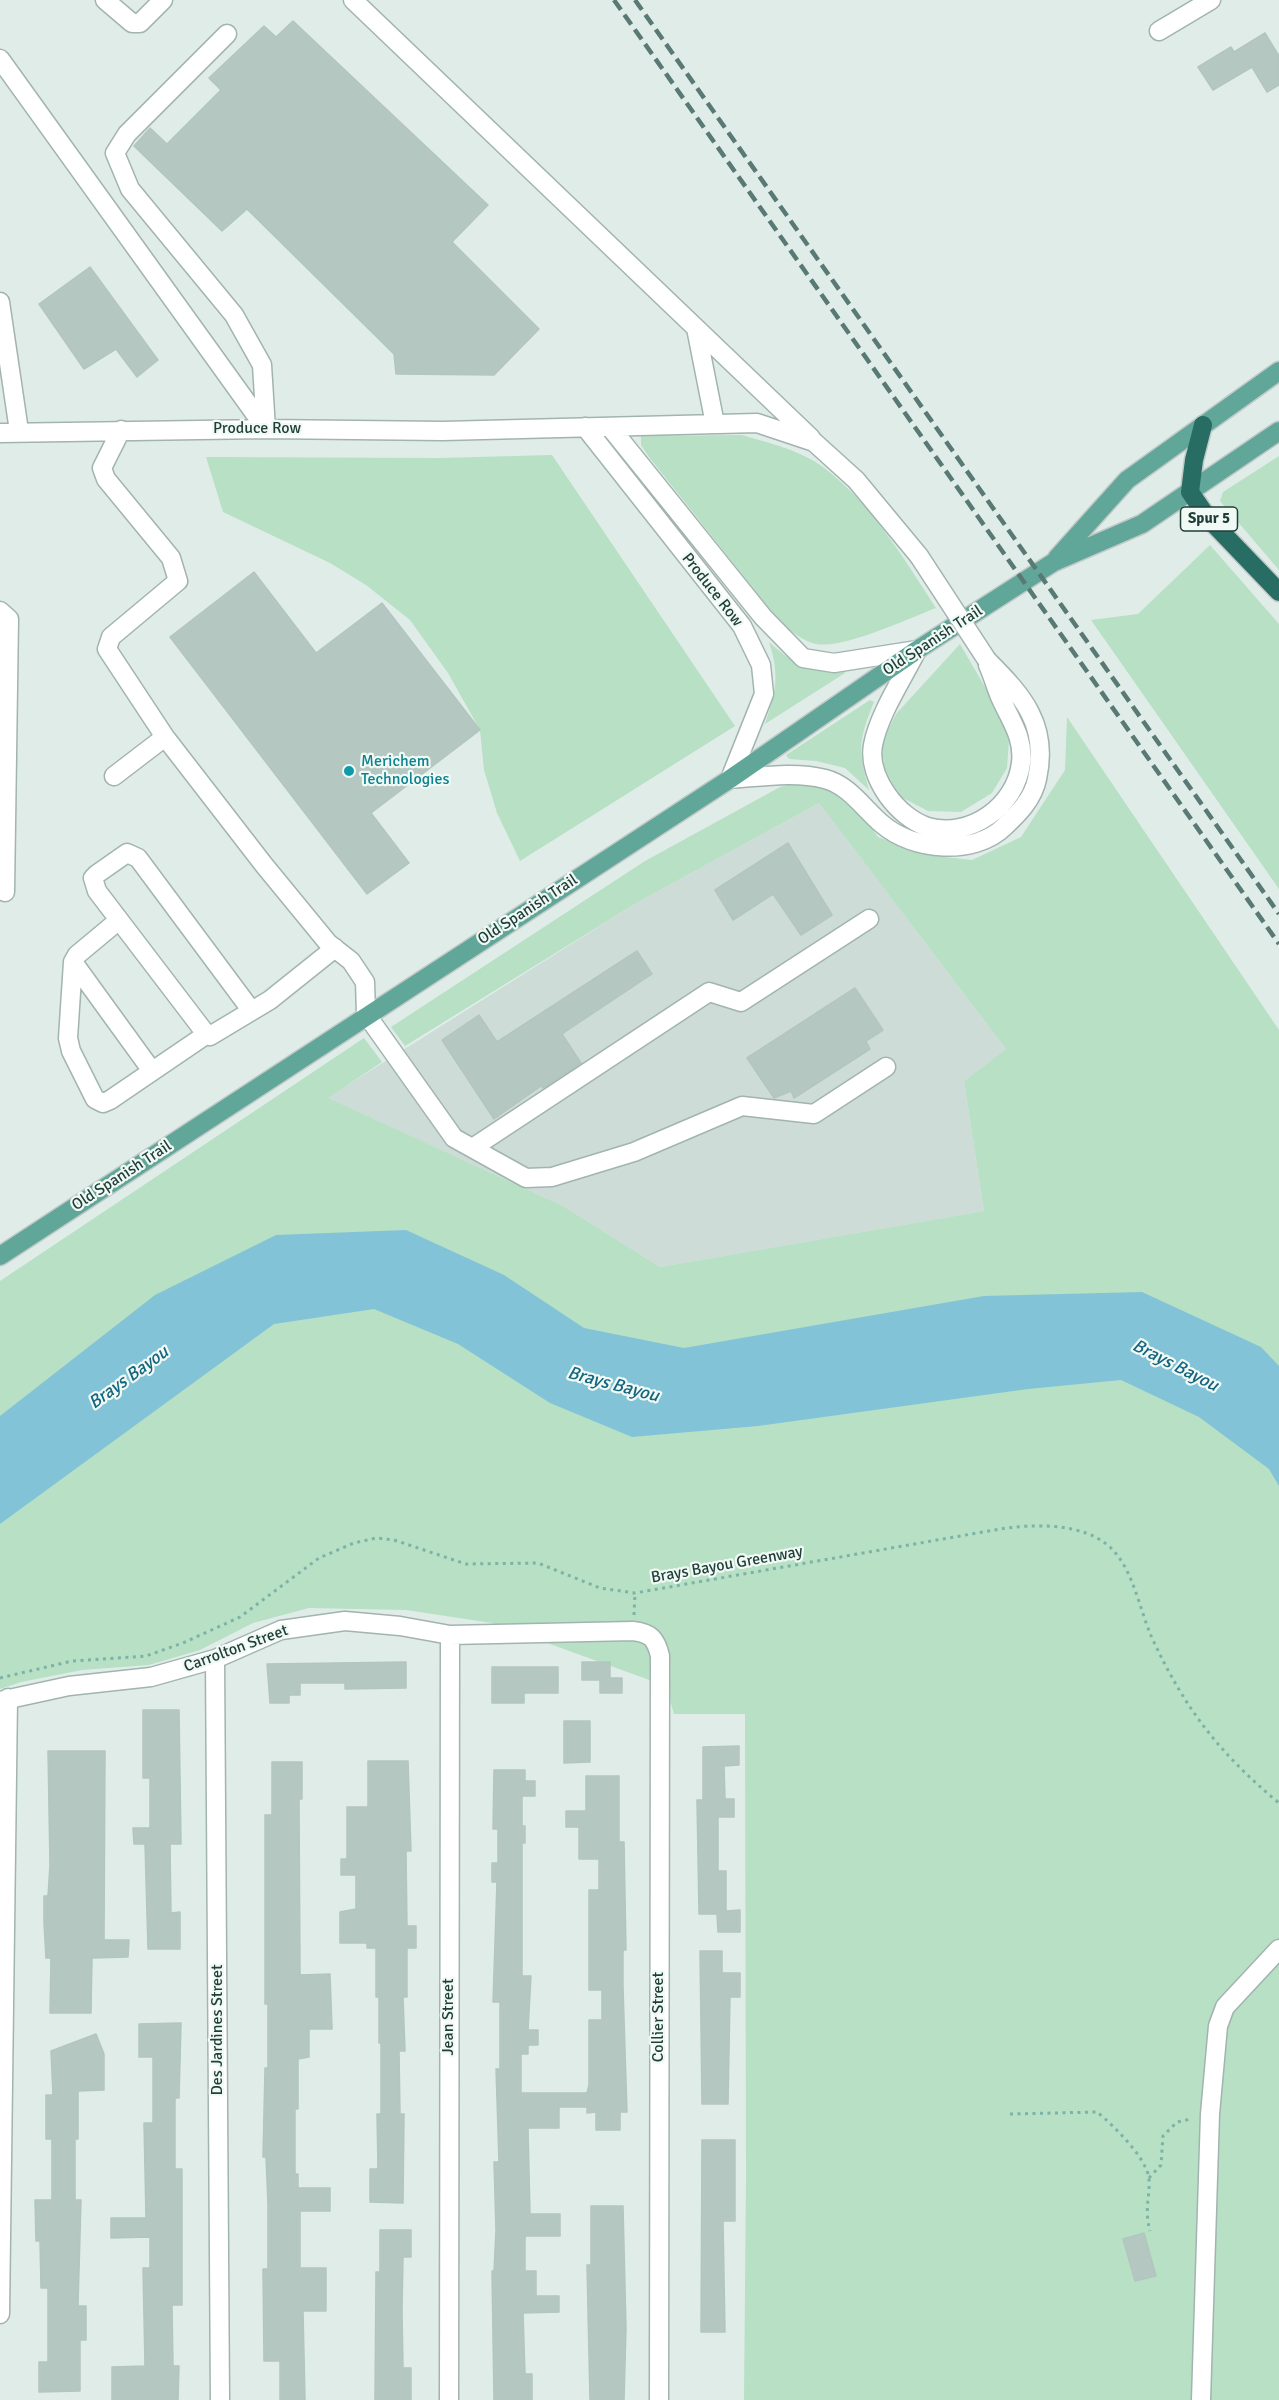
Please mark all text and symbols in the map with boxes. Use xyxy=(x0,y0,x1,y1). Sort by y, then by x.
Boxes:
street label: Produce Row xyxy=(213,419,301,439)
road number: Spur 5 xyxy=(1180,507,1238,531)
street label: Produce Row xyxy=(677,549,747,631)
street label: Old Spanish Trail xyxy=(880,602,986,680)
place label: Merichem Technologies xyxy=(361,752,449,790)
marker: Merichem Technologies xyxy=(342,764,356,778)
street label: Old Spanish Trail xyxy=(475,871,581,949)
street label: Old Spanish Trail xyxy=(69,1137,175,1215)
water label: Brays Bayou xyxy=(1128,1335,1222,1397)
water label: Brays Bayou xyxy=(85,1342,173,1414)
water label: Brays Bayou xyxy=(565,1362,661,1408)
street label: Brays Bayou Greenway xyxy=(650,1542,804,1588)
street label: Carrolton Street xyxy=(181,1621,291,1677)
street label: Des Jardines Street xyxy=(208,1964,228,2096)
street label: Collier Street xyxy=(649,1972,669,2062)
street label: Jean Street xyxy=(439,1978,459,2056)

